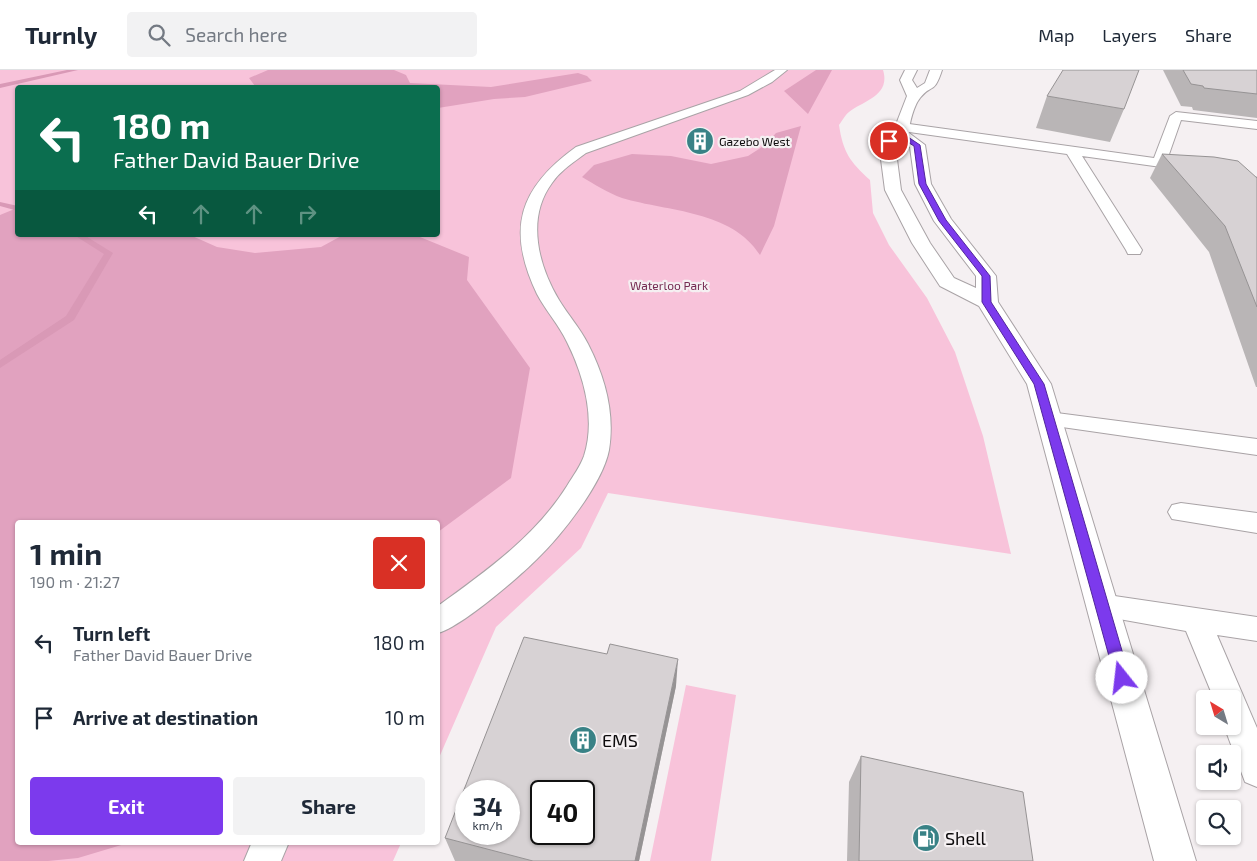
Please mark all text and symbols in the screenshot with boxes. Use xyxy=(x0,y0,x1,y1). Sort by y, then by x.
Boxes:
search box xyxy=(127,12,477,57)
text: Turnly xyxy=(25,20,97,49)
icon: search xyxy=(145,21,173,49)
text: Search here xyxy=(185,23,287,46)
text: Map xyxy=(1038,24,1074,46)
text: Layers xyxy=(1102,24,1157,46)
text: Share xyxy=(1185,24,1232,46)
text: 180 m xyxy=(113,104,210,146)
icon: left xyxy=(30,105,95,170)
pin xyxy=(868,120,910,162)
building icon: Gazebo West xyxy=(685,126,715,156)
icon: arrive xyxy=(875,127,903,155)
place label: Gazebo West xyxy=(719,134,791,148)
text: Father David Bauer Drive xyxy=(113,146,360,172)
icon: left xyxy=(134,200,162,228)
icon: ahead xyxy=(187,200,215,228)
icon: ahead xyxy=(240,200,268,228)
icon: right xyxy=(293,200,321,228)
park label: Waterloo Park xyxy=(630,278,708,292)
text: 1 min xyxy=(30,535,102,571)
button: close xyxy=(373,537,425,589)
text: 190 m · 21:27 xyxy=(30,572,120,591)
text: Turn left xyxy=(73,622,150,645)
icon: left xyxy=(30,629,58,657)
text: 180 m xyxy=(374,631,425,654)
text: Father David Bauer Drive xyxy=(73,645,252,664)
position arrow xyxy=(1095,651,1147,703)
north arrow xyxy=(1196,690,1241,735)
map controls xyxy=(1196,690,1241,845)
icon: arrive xyxy=(30,704,58,732)
text: Arrive at destination xyxy=(73,706,258,729)
text: 10 m xyxy=(385,706,425,729)
building icon: EMS xyxy=(568,725,598,755)
place label: EMS xyxy=(602,729,638,751)
button: sound xyxy=(1196,745,1241,790)
button: Exit xyxy=(30,777,223,835)
button: Share xyxy=(233,777,425,835)
speed limit sign: 40 xyxy=(530,780,595,845)
text: 34 xyxy=(472,791,503,821)
button: search xyxy=(1196,800,1241,845)
text: km/h xyxy=(473,818,502,832)
fuel station icon: Shell xyxy=(911,823,941,853)
place label: Shell xyxy=(945,827,987,849)

